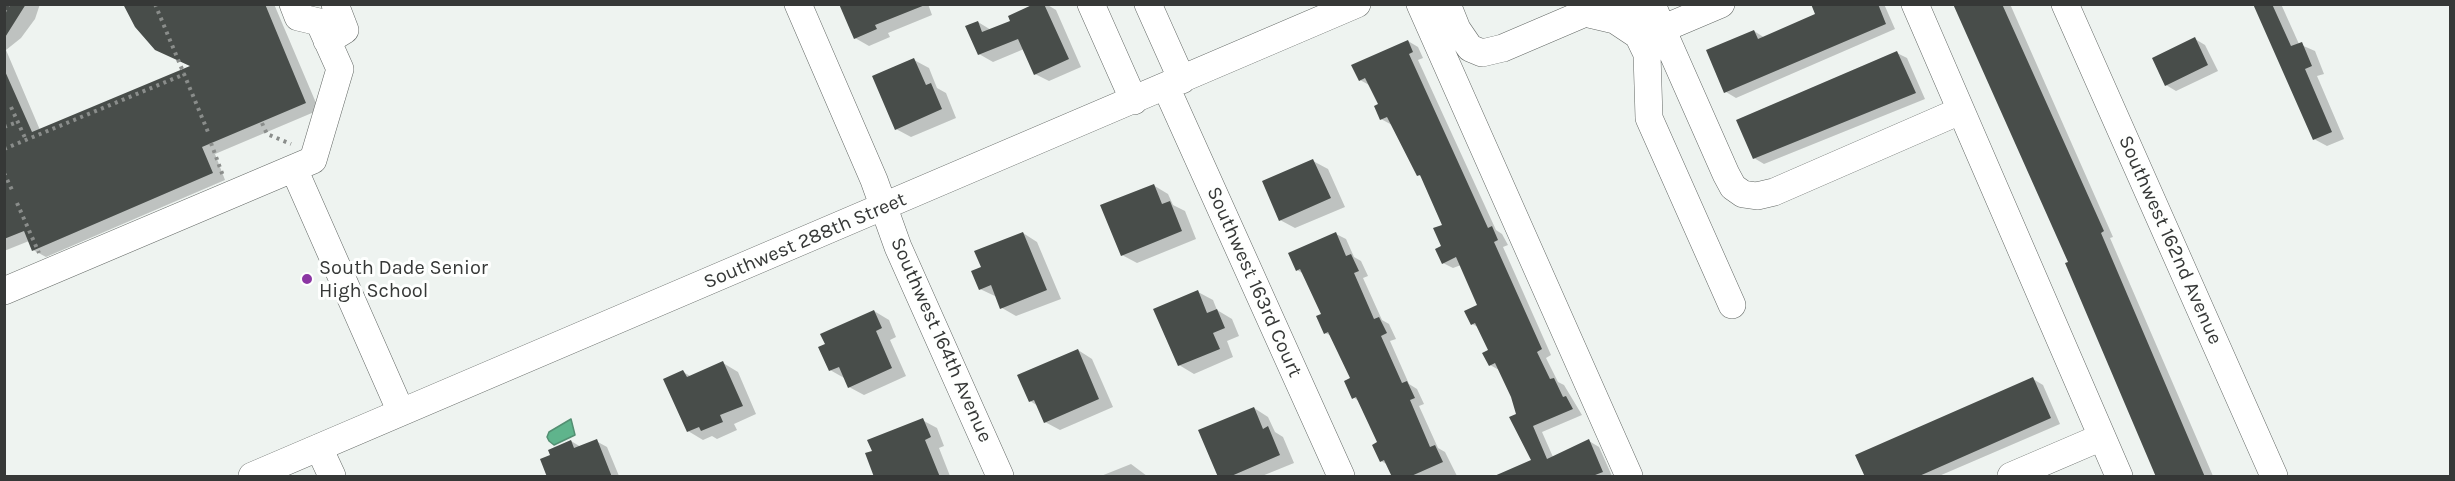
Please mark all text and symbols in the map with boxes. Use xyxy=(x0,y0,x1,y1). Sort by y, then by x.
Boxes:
street label: Southwest 162nd Avenue xyxy=(2113,132,2227,348)
street label: Southwest 163rd Court xyxy=(1201,183,1307,381)
street label: Southwest 288th Street xyxy=(700,187,910,295)
street label: Southwest 164th Avenue xyxy=(885,234,997,446)
place label: South Dade Senior High School xyxy=(319,256,488,303)
marker: South Dade Senior High School xyxy=(300,272,314,286)

